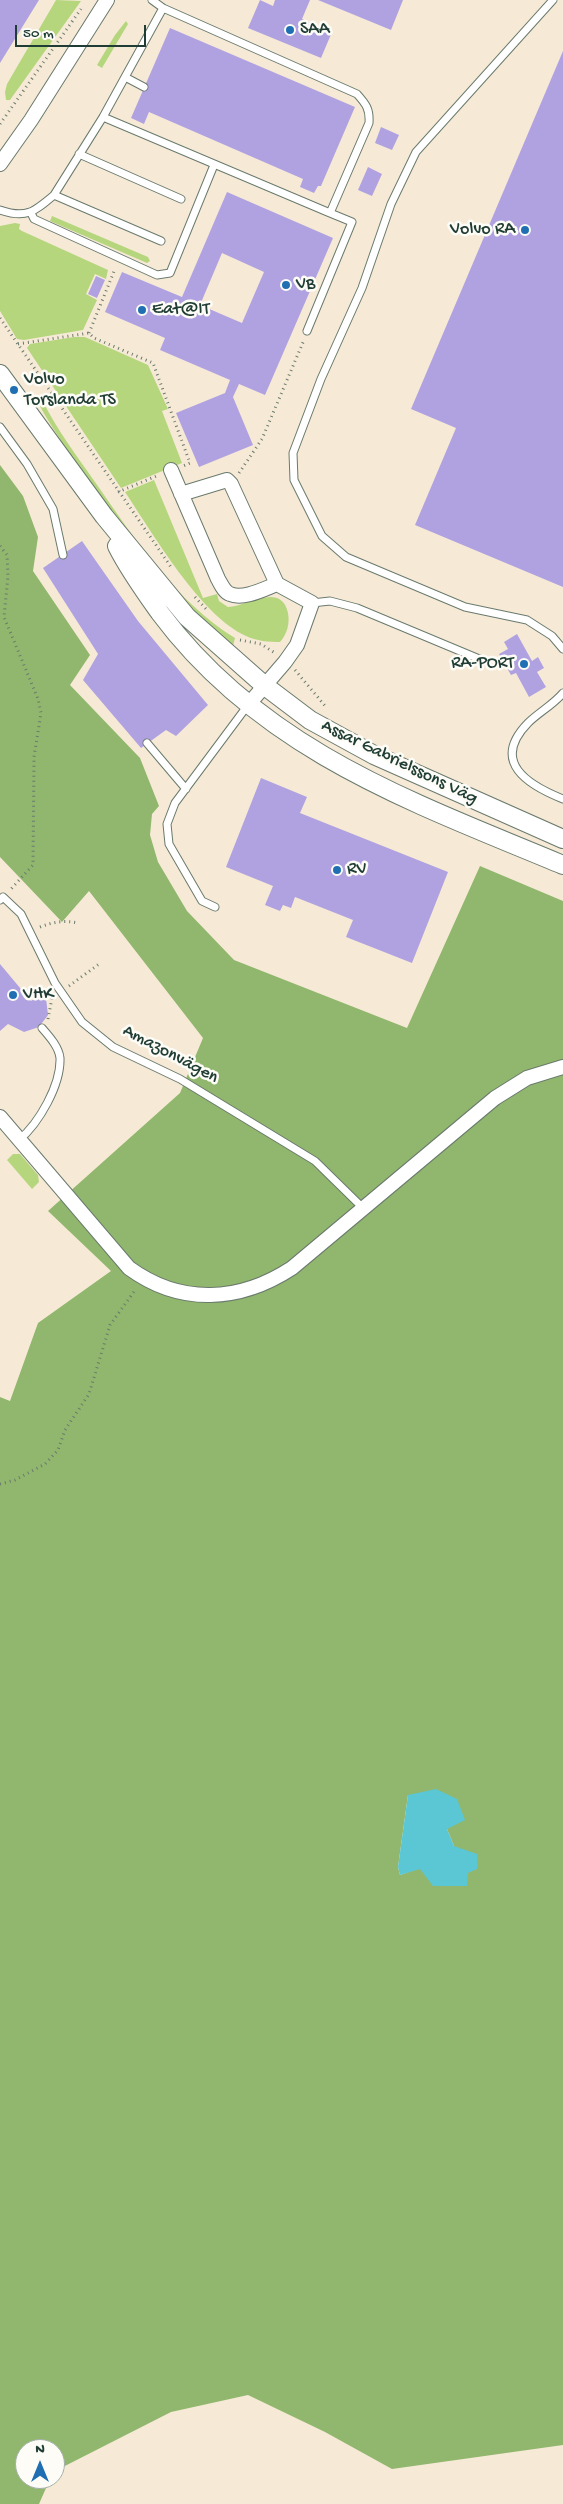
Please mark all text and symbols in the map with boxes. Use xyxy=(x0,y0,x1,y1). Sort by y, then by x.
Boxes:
scale bar xyxy=(18,15,149,47)
place label: SAA xyxy=(300,19,330,41)
marker: SAA xyxy=(284,24,296,36)
text: 50 m xyxy=(23,25,54,43)
place label: Volvo RA xyxy=(450,219,515,241)
marker: Volvo RA xyxy=(519,224,531,236)
place label: VB xyxy=(296,274,315,296)
marker: VB xyxy=(280,279,292,291)
place label: Eat@IT xyxy=(152,299,210,321)
marker: Eat@IT xyxy=(136,304,148,316)
place label: Volvo Torslanda TS xyxy=(24,369,116,412)
marker: Volvo Torslanda TS xyxy=(8,384,20,396)
place label: RA-PORT xyxy=(451,653,514,675)
marker: RA-PORT xyxy=(518,658,530,670)
street label: Assar Gabrielssons Väg xyxy=(317,716,481,810)
place label: RV xyxy=(347,859,366,881)
marker: RV xyxy=(331,864,343,876)
place label: VHK xyxy=(23,984,53,1006)
marker: VHK xyxy=(7,989,19,1001)
street label: Amazonvägen xyxy=(118,1021,222,1089)
north arrow xyxy=(15,2439,65,2489)
text: N xyxy=(35,2441,45,2458)

